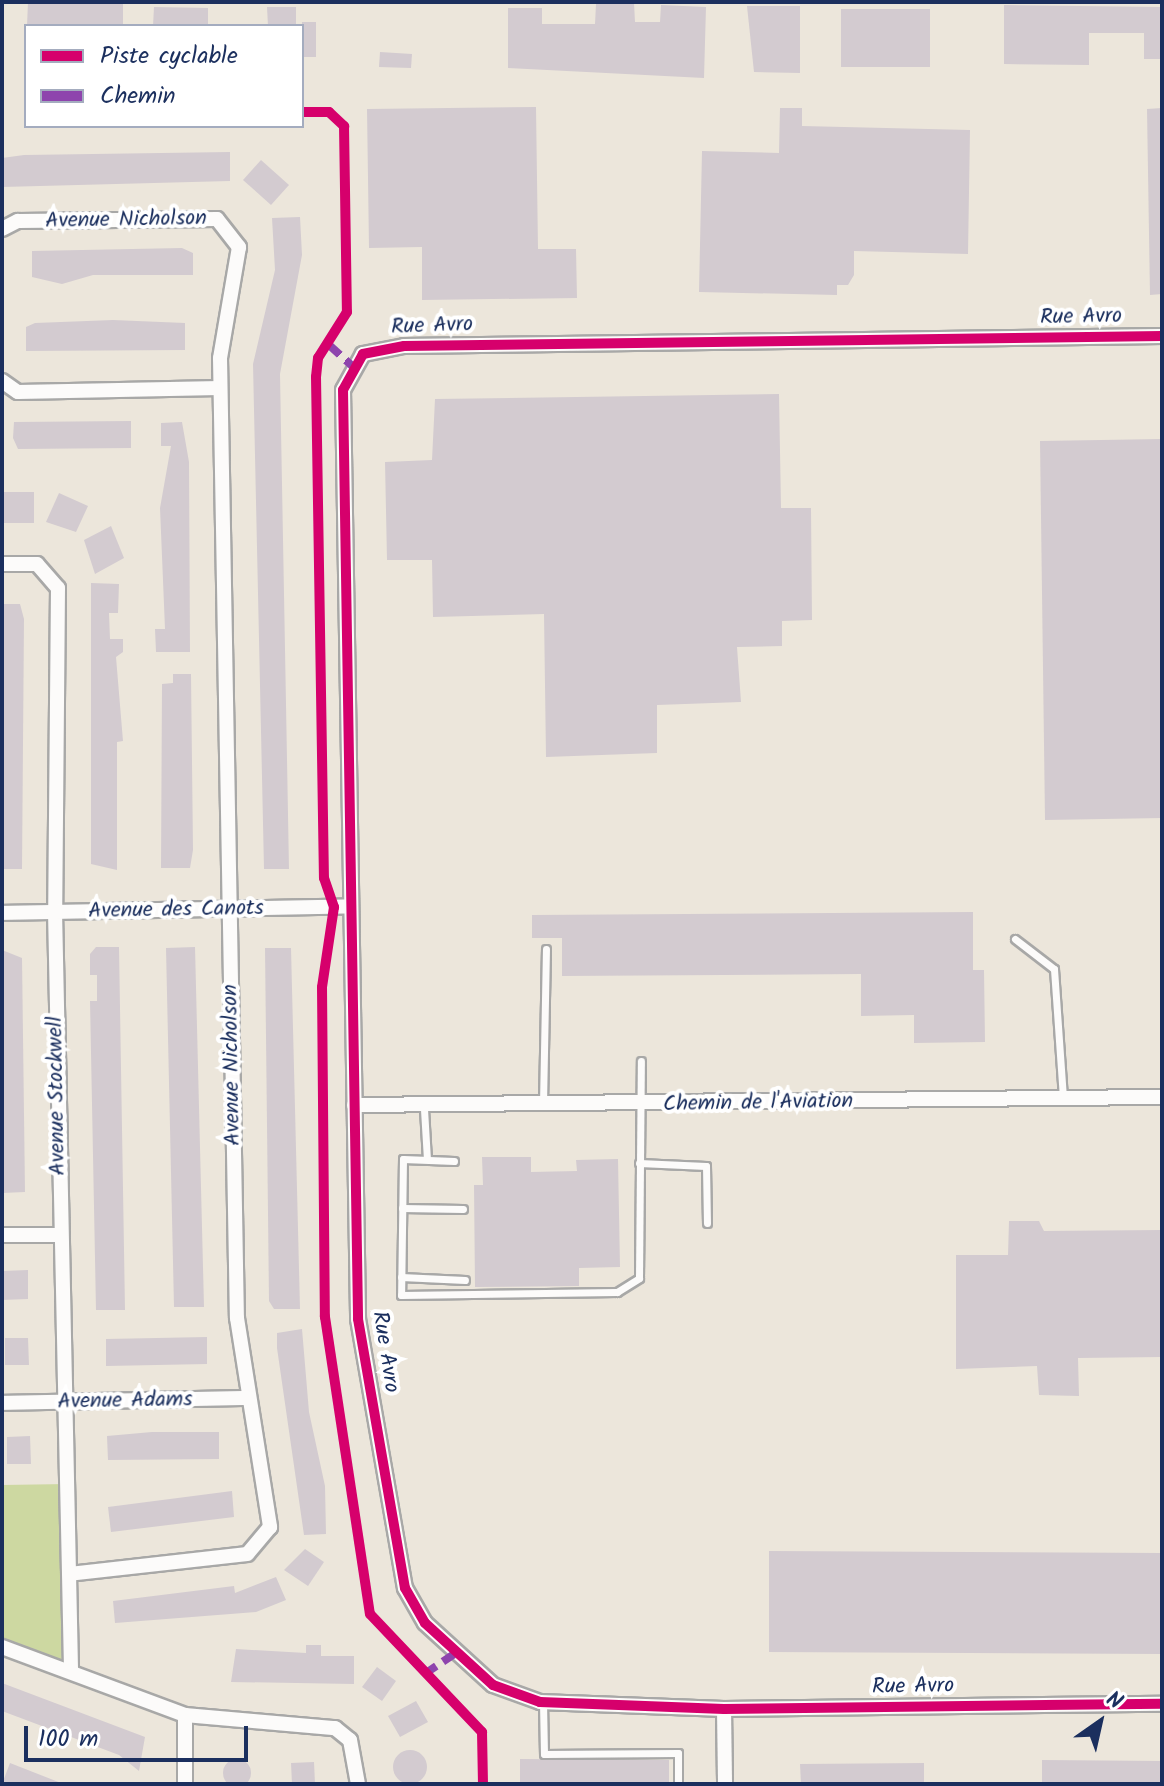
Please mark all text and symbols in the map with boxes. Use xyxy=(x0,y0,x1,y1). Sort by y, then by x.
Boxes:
legend xyxy=(24,24,304,128)
text: Piste cyclable xyxy=(100,37,238,76)
text: Chemin xyxy=(100,77,176,116)
street label: Avenue Nicholson xyxy=(45,205,207,235)
street label: Rue Avro xyxy=(1040,303,1122,331)
street label: Rue Avro xyxy=(391,311,473,341)
street label: Avenue des Canots xyxy=(88,895,264,925)
street label: Avenue Nicholson xyxy=(217,984,247,1146)
street label: Avenue Stockwell xyxy=(42,1016,72,1176)
street label: Chemin de l'Aviation xyxy=(663,1088,853,1118)
street label: Rue Avro xyxy=(366,1309,404,1395)
street label: Avenue Adams xyxy=(57,1387,193,1415)
street label: Rue Avro xyxy=(872,1673,954,1701)
north arrow xyxy=(1060,1682,1140,1762)
text: N xyxy=(1098,1683,1129,1720)
scale bar xyxy=(28,1710,252,1760)
text: 100 m xyxy=(38,1720,98,1759)

